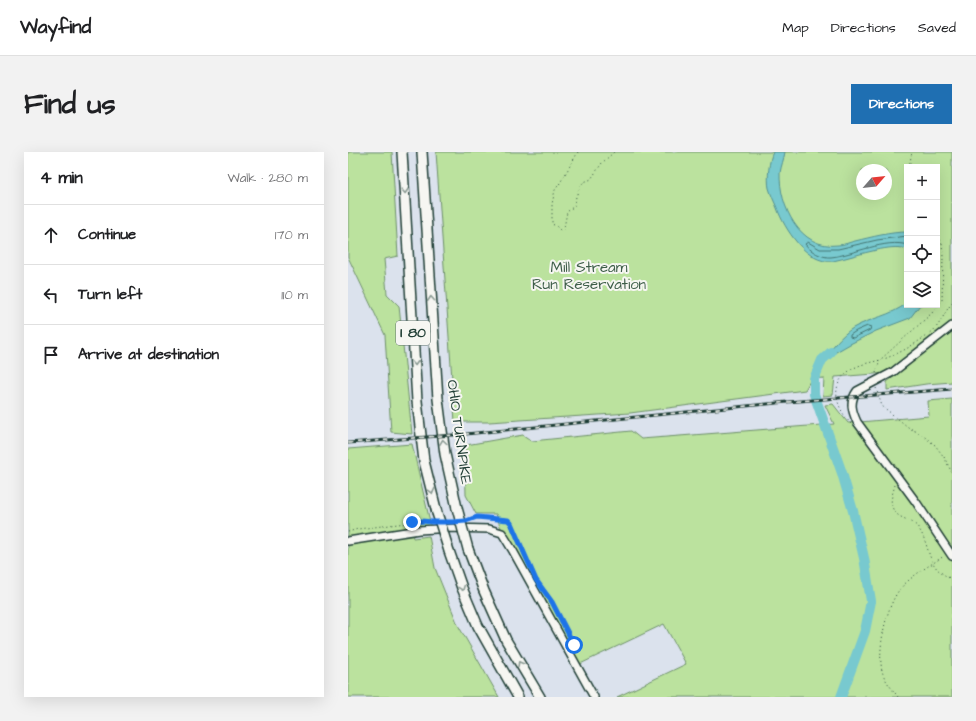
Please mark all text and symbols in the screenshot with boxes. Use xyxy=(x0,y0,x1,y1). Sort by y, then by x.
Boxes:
text: Wayfind xyxy=(20,14,91,41)
text: Map xyxy=(782,18,809,38)
text: Directions xyxy=(831,18,896,38)
text: Saved xyxy=(918,18,956,38)
button: Directions xyxy=(851,84,952,124)
text: Find us xyxy=(24,85,115,124)
north arrow xyxy=(856,164,892,200)
map controls xyxy=(904,164,940,308)
button: + xyxy=(904,164,940,200)
text: 4 min xyxy=(40,166,83,190)
text: Walk · 280 m xyxy=(227,169,308,187)
one-way arrow xyxy=(400,188,409,194)
button: − xyxy=(904,200,940,236)
icon: ahead xyxy=(40,224,62,246)
text: Continue xyxy=(78,224,136,245)
text: 170 m xyxy=(275,226,308,244)
button: locate xyxy=(904,236,940,272)
park label: Mill Stream Run Reservation xyxy=(532,257,647,295)
button: layers xyxy=(904,272,940,308)
icon: left xyxy=(40,284,62,306)
text: Turn left xyxy=(78,284,142,305)
text: 110 m xyxy=(281,286,308,304)
one-way arrow xyxy=(427,296,436,302)
road number: I 80 xyxy=(396,321,430,345)
icon: arrive xyxy=(40,344,62,366)
text: Arrive at destination xyxy=(78,344,219,365)
one-way arrow xyxy=(410,360,419,366)
street label: OHIO TURNPIKE xyxy=(441,378,477,486)
one-way arrow xyxy=(439,439,448,445)
one-way arrow xyxy=(427,488,435,494)
route end xyxy=(403,513,421,531)
one-way arrow xyxy=(458,584,466,591)
route start xyxy=(565,636,583,654)
one-way arrow xyxy=(517,661,524,668)

